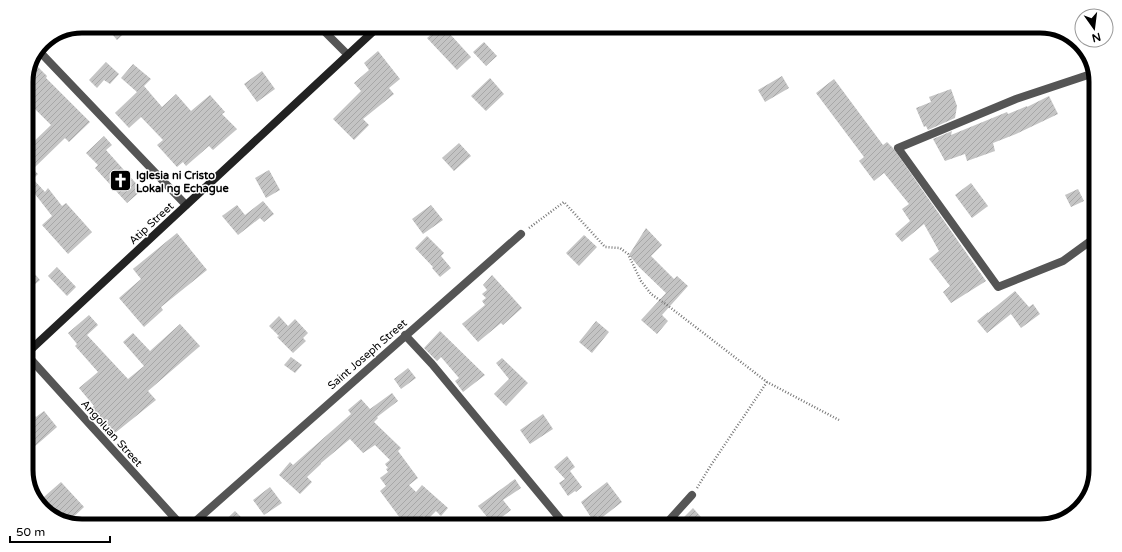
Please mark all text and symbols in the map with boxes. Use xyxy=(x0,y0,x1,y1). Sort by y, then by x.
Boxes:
north arrow xyxy=(1074,8,1114,48)
text: N xyxy=(1090,30,1102,45)
church icon: Iglesia ni Cristo Lokal ng Echague xyxy=(107,168,133,194)
place label: Iglesia ni Cristo Lokal ng Echague xyxy=(136,169,229,196)
street label: Atip Street xyxy=(126,199,176,247)
street label: Saint Joseph Street xyxy=(325,316,410,392)
street label: Angoluan Street xyxy=(78,397,145,469)
scale bar xyxy=(10,518,110,544)
text: 50 m xyxy=(16,525,45,539)

